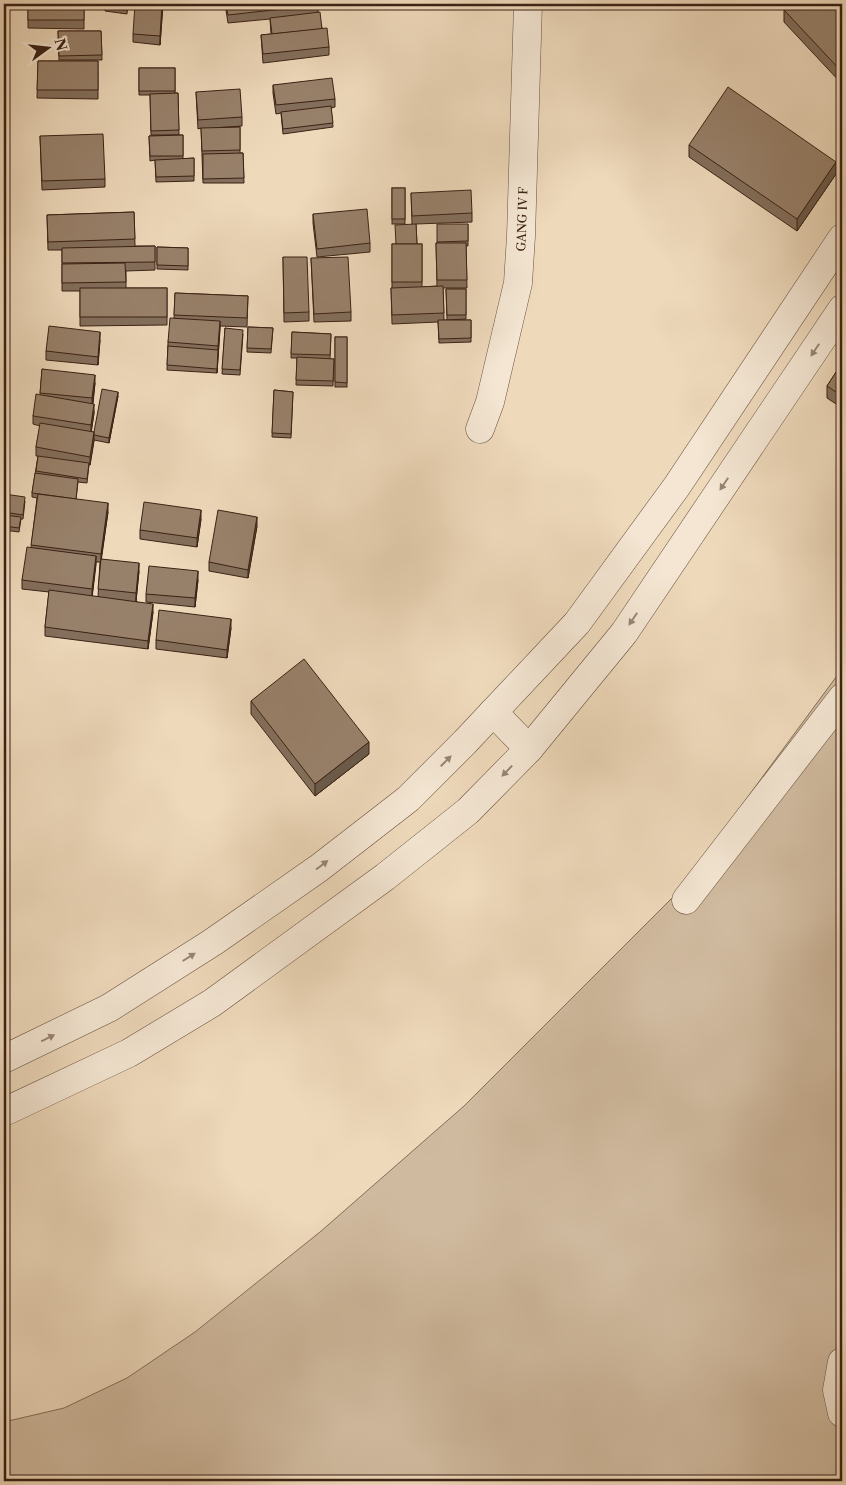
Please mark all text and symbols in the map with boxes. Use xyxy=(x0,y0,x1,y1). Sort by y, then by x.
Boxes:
north arrow xyxy=(22,22,72,72)
text: N xyxy=(50,36,71,53)
street label: GANG IV F xyxy=(513,186,530,252)
one-way arrow xyxy=(810,343,820,356)
one-way arrow xyxy=(719,477,729,491)
one-way arrow xyxy=(628,612,638,626)
one-way arrow xyxy=(440,755,452,767)
one-way arrow xyxy=(501,765,513,777)
one-way arrow xyxy=(315,860,329,870)
one-way arrow xyxy=(182,953,195,962)
one-way arrow xyxy=(40,1034,55,1042)

